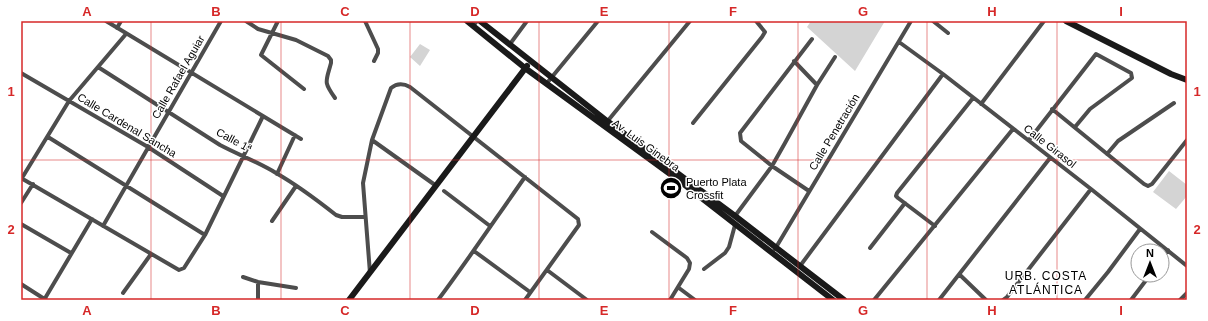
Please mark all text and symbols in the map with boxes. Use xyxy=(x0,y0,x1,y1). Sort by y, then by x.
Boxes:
text: A xyxy=(82,4,92,19)
text: B xyxy=(211,4,221,19)
text: C xyxy=(340,4,350,19)
text: D xyxy=(470,4,480,19)
text: E xyxy=(600,4,609,19)
text: F xyxy=(729,4,737,19)
text: G xyxy=(858,4,868,19)
text: H xyxy=(987,4,997,19)
text: I xyxy=(1119,4,1123,19)
street label: Calle Rafael Aguiar xyxy=(149,33,207,121)
text: 1 xyxy=(7,84,15,99)
text: 1 xyxy=(1193,84,1201,99)
street label: Calle Cardenal Sancha xyxy=(75,91,179,160)
street label: Calle Penetración xyxy=(806,92,862,172)
street label: Av. Luis Ginebra xyxy=(610,117,683,174)
street label: Calle Girasol xyxy=(1021,122,1079,170)
street label: Calle 1ª xyxy=(214,126,255,155)
sports icon: Puerto Plata Crossfit xyxy=(658,175,684,201)
place label: Puerto Plata Crossfit xyxy=(686,176,747,201)
text: 2 xyxy=(7,222,15,237)
text: 2 xyxy=(1193,222,1201,237)
north arrow xyxy=(1130,243,1170,283)
text: N xyxy=(1146,247,1154,259)
district label: URB. COSTA ATLÁNTICA xyxy=(1005,269,1087,297)
text: A xyxy=(82,303,92,318)
text: B xyxy=(211,303,221,318)
text: C xyxy=(340,303,350,318)
text: D xyxy=(470,303,480,318)
text: E xyxy=(600,303,609,318)
text: F xyxy=(729,303,737,318)
text: G xyxy=(858,303,868,318)
text: H xyxy=(987,303,997,318)
text: I xyxy=(1119,303,1123,318)

